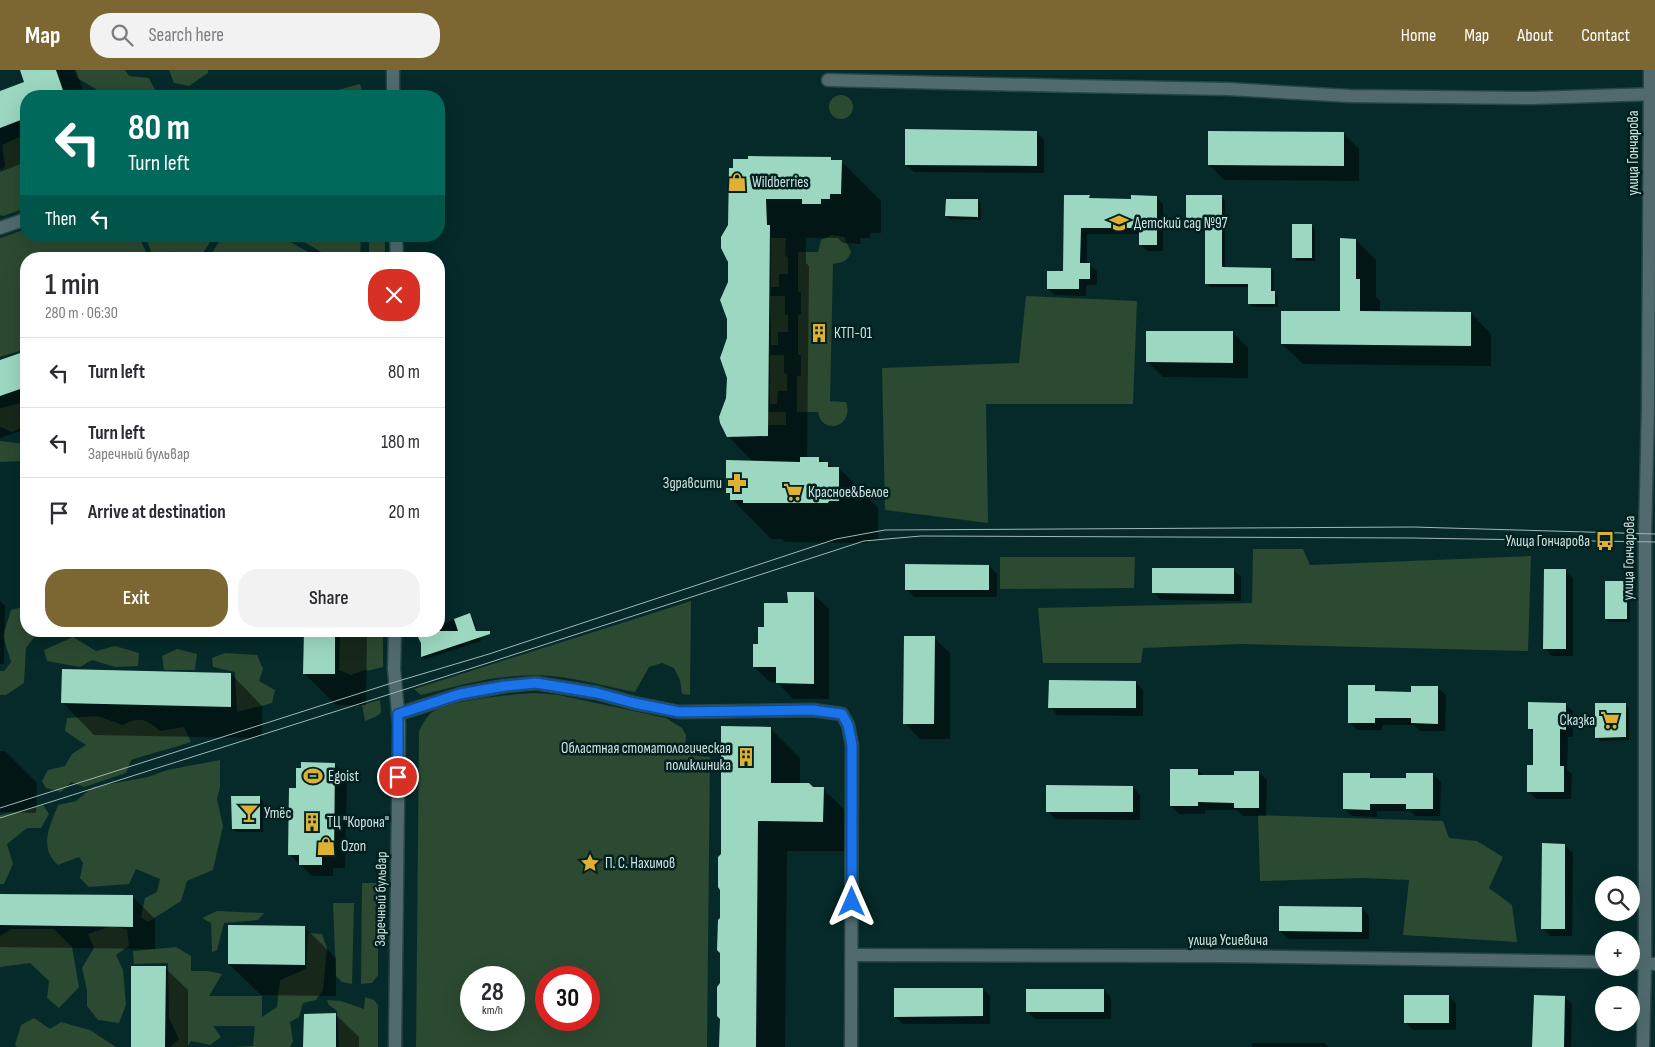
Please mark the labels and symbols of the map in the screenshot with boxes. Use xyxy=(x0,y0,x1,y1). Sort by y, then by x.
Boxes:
street label: улица Гончарова xyxy=(1624,110,1643,195)
shop icon: Wildberries xyxy=(726,171,748,193)
place label: Wildberries xyxy=(752,173,809,192)
school or university icon: Детский сад №97 xyxy=(1108,212,1130,234)
place label: Детский сад №97 xyxy=(1134,214,1228,233)
building icon: КТП-01 xyxy=(808,322,830,344)
place label: КТП-01 xyxy=(834,324,873,343)
pharmacy icon: Здравсити xyxy=(726,472,748,494)
place label: Здравсити xyxy=(663,474,722,493)
supermarket icon: Красное&Белое xyxy=(782,481,804,503)
place label: Красное&Белое xyxy=(808,483,889,502)
street label: улица Гончарова xyxy=(1619,515,1639,601)
bus stop icon: Улица Гончарова xyxy=(1594,530,1616,552)
place label: Улица Гончарова xyxy=(1505,532,1590,551)
supermarket icon: Сказка xyxy=(1599,709,1621,731)
place label: Сказка xyxy=(1560,711,1595,730)
place label: Областная стоматологическая поликлиника xyxy=(561,739,731,775)
building icon: Областная стоматологическая поликлиника xyxy=(735,746,757,768)
pin xyxy=(377,756,419,798)
sports icon: Egoist xyxy=(302,765,324,787)
place label: Egoist xyxy=(328,767,360,786)
bar icon: Утёс xyxy=(238,802,260,824)
place label: Утёс xyxy=(264,804,291,823)
building icon: ТЦ "Корона" xyxy=(301,811,323,833)
place label: ТЦ "Корона" xyxy=(327,813,389,832)
shop icon: Ozon xyxy=(315,835,337,857)
place label: Ozon xyxy=(341,837,366,856)
street label: Заречный бульвар xyxy=(371,851,391,947)
place icon: П. С. Нахимов xyxy=(579,852,601,874)
place label: П. С. Нахимов xyxy=(605,854,675,873)
position arrow xyxy=(825,875,877,927)
street label: улица Усиевича xyxy=(1188,931,1268,950)
speed limit sign: 30 xyxy=(535,966,600,1031)

